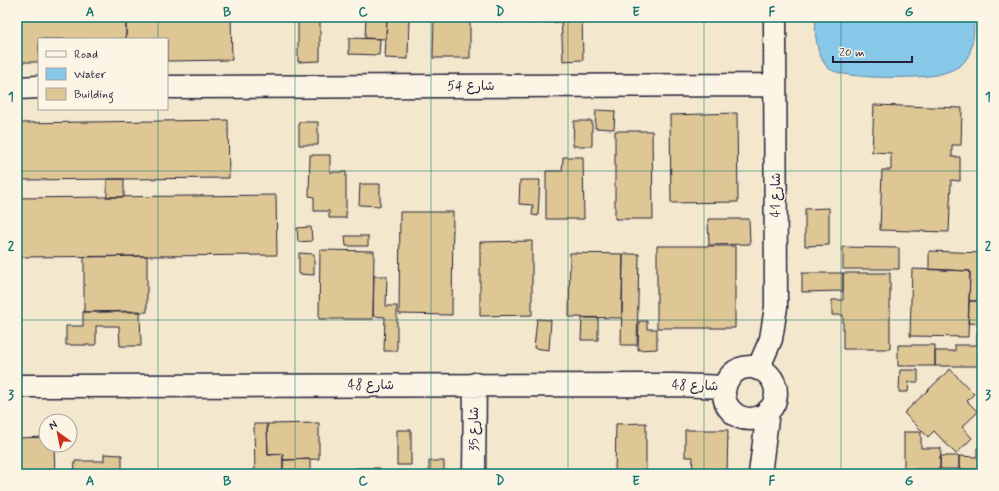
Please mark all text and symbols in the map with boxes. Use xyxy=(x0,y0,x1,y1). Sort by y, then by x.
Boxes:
text: A xyxy=(86,4,94,21)
text: B xyxy=(223,4,232,21)
text: C xyxy=(358,4,368,21)
text: D xyxy=(496,4,505,21)
text: E xyxy=(632,4,640,21)
text: F xyxy=(769,4,776,21)
text: G xyxy=(905,4,914,21)
legend xyxy=(38,38,168,110)
scale bar xyxy=(833,38,912,64)
text: 20 m xyxy=(839,45,865,61)
text: Road xyxy=(74,47,98,63)
text: Water xyxy=(74,67,106,83)
street label: شارع 54 xyxy=(447,78,495,95)
text: Building xyxy=(74,87,114,104)
text: 1 xyxy=(8,89,14,106)
text: 1 xyxy=(985,89,991,106)
street label: شارع 41 xyxy=(768,173,785,217)
text: 2 xyxy=(8,238,15,255)
text: 2 xyxy=(985,238,992,255)
street label: شارع 48 xyxy=(348,377,394,394)
street label: شارع 48 xyxy=(672,377,718,395)
text: 3 xyxy=(8,387,14,404)
text: 3 xyxy=(985,387,991,404)
street label: شارع 35 xyxy=(466,407,483,451)
north arrow xyxy=(38,413,78,453)
text: N xyxy=(46,418,60,433)
text: A xyxy=(86,473,94,490)
text: B xyxy=(223,473,232,490)
text: C xyxy=(358,473,368,490)
text: D xyxy=(496,473,505,490)
text: E xyxy=(632,473,640,490)
text: F xyxy=(769,473,776,490)
text: G xyxy=(905,473,914,490)

